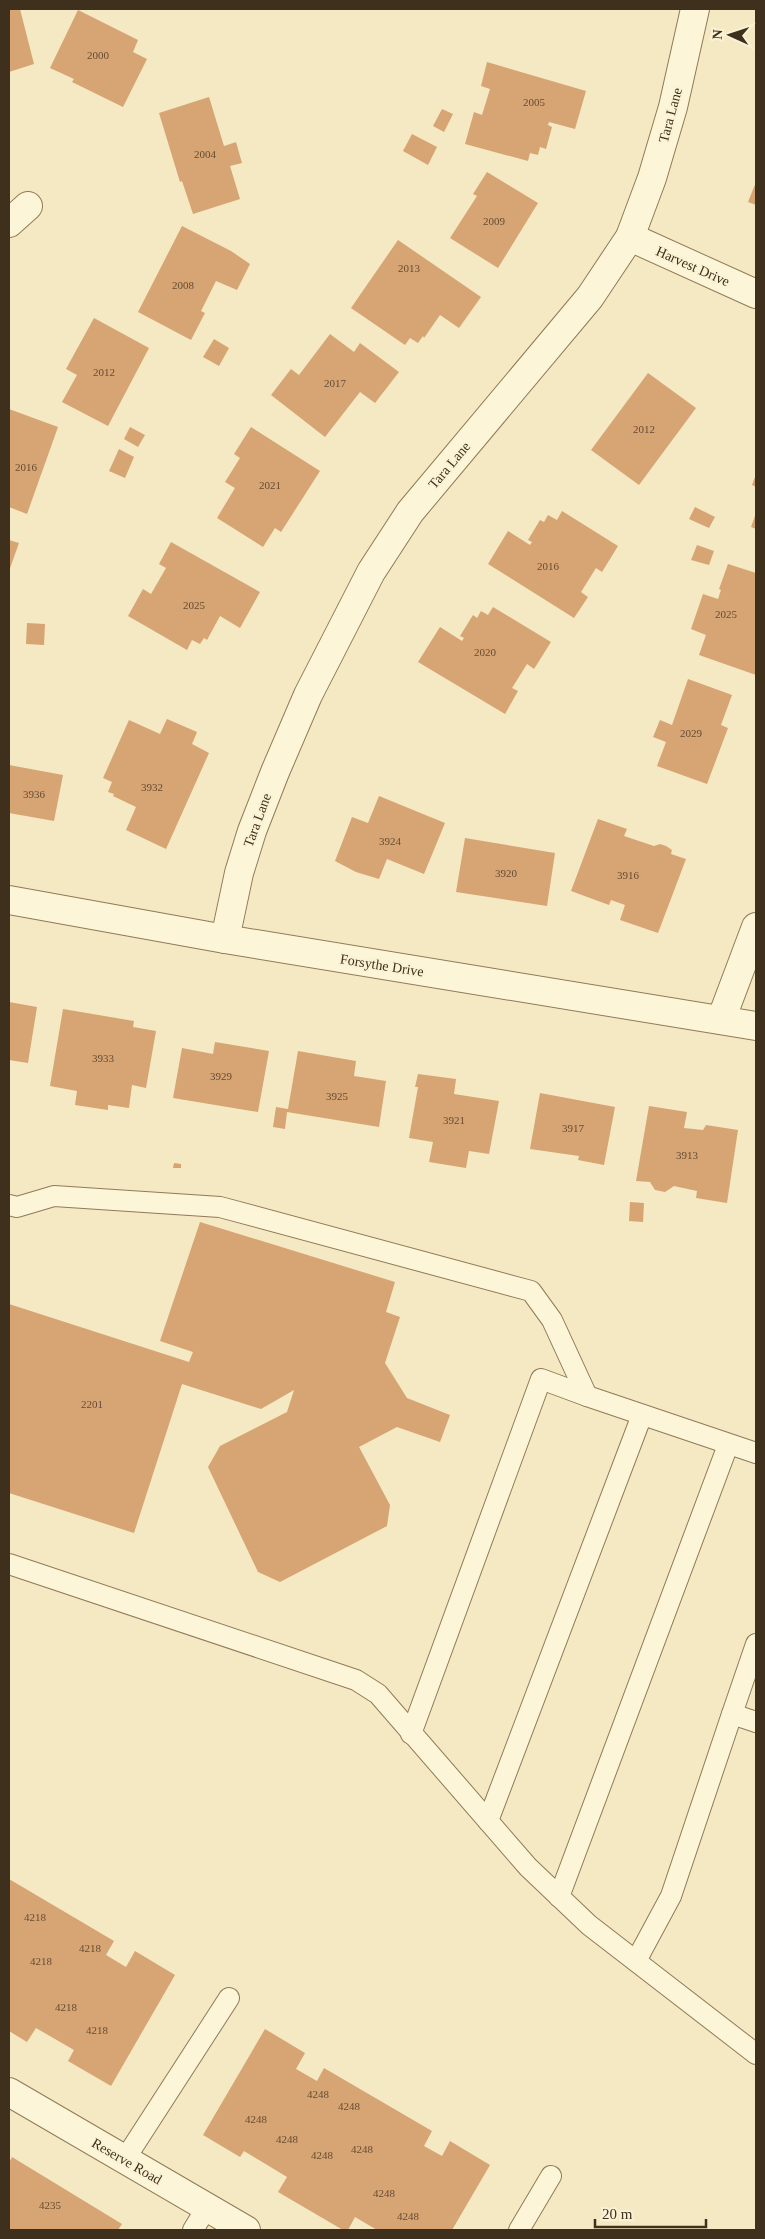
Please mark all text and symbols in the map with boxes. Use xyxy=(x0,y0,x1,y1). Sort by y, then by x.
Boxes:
north arrow xyxy=(705,10,755,60)
text: N xyxy=(710,29,725,40)
house number: 2000 xyxy=(87,49,110,61)
street label: Tara Lane xyxy=(656,86,685,144)
house number: 2005 xyxy=(523,96,546,108)
house number: 2004 xyxy=(194,148,217,160)
house number: 2009 xyxy=(483,215,506,227)
street label: Harvest Drive xyxy=(654,244,732,289)
house number: 2013 xyxy=(398,262,421,274)
house number: 2008 xyxy=(172,279,195,291)
house number: 2012 xyxy=(93,366,115,378)
house number: 2017 xyxy=(324,377,347,389)
house number: 2012 xyxy=(633,423,655,435)
street label: Tara Lane xyxy=(426,439,473,492)
house number: 2016 xyxy=(15,461,38,473)
house number: 2021 xyxy=(259,479,281,491)
house number: 2016 xyxy=(537,560,560,572)
house number: 2025 xyxy=(183,599,206,611)
house number: 2025 xyxy=(715,608,738,620)
house number: 2020 xyxy=(474,646,497,658)
house number: 2029 xyxy=(680,727,703,739)
house number: 3932 xyxy=(141,781,163,793)
house number: 3936 xyxy=(23,788,46,800)
street label: Tara Lane xyxy=(241,791,274,849)
house number: 3924 xyxy=(379,835,402,847)
house number: 3920 xyxy=(495,867,518,879)
house number: 3916 xyxy=(617,869,640,881)
street label: Forsythe Drive xyxy=(339,951,425,980)
house number: 3933 xyxy=(92,1052,115,1064)
house number: 3929 xyxy=(210,1070,233,1082)
house number: 3925 xyxy=(326,1090,349,1102)
house number: 3921 xyxy=(443,1114,465,1126)
house number: 3917 xyxy=(562,1122,585,1134)
house number: 3913 xyxy=(676,1149,699,1161)
house number: 2201 xyxy=(81,1398,103,1410)
house number: 4218 xyxy=(24,1911,47,1923)
house number: 4218 xyxy=(79,1942,102,1954)
house number: 4218 xyxy=(30,1955,53,1967)
house number: 4218 xyxy=(55,2001,78,2013)
house number: 4218 xyxy=(86,2024,109,2036)
house number: 4248 xyxy=(307,2088,330,2100)
house number: 4248 xyxy=(338,2100,361,2112)
house number: 4248 xyxy=(245,2113,268,2125)
house number: 4248 xyxy=(276,2133,299,2145)
street label: Reserve Road xyxy=(89,2135,164,2187)
house number: 4248 xyxy=(351,2143,374,2155)
house number: 4248 xyxy=(311,2149,334,2161)
house number: 4248 xyxy=(373,2187,396,2199)
scale bar xyxy=(595,2196,706,2228)
house number: 4235 xyxy=(39,2199,62,2211)
text: 20 m xyxy=(602,2206,633,2222)
house number: 4248 xyxy=(397,2210,420,2222)

